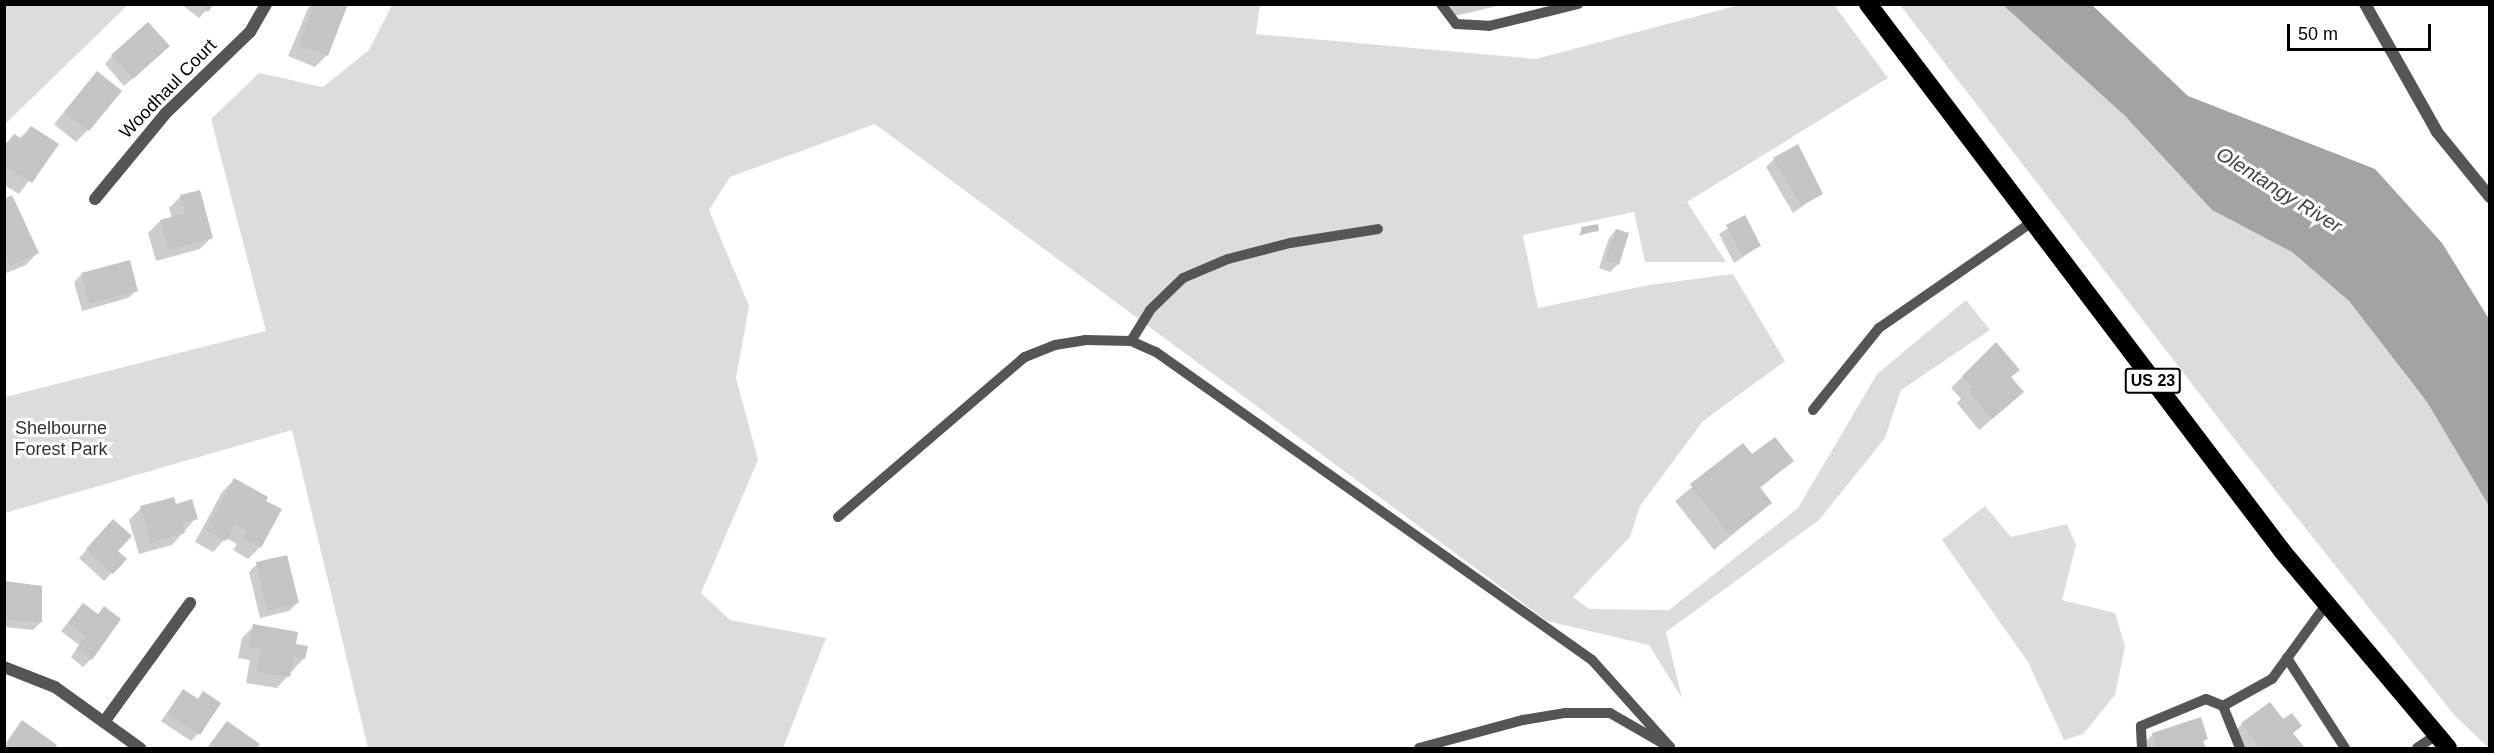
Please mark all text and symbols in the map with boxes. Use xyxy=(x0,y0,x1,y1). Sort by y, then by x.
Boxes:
scale bar xyxy=(2290,12,2434,50)
text: 50 m xyxy=(2298,24,2338,44)
street label: Woodhaul Court xyxy=(115,35,221,143)
water label: Olentangy River xyxy=(2212,142,2346,238)
road number: US 23 xyxy=(2124,368,2182,394)
park label: Shelbourne Forest Park xyxy=(14,418,108,460)

